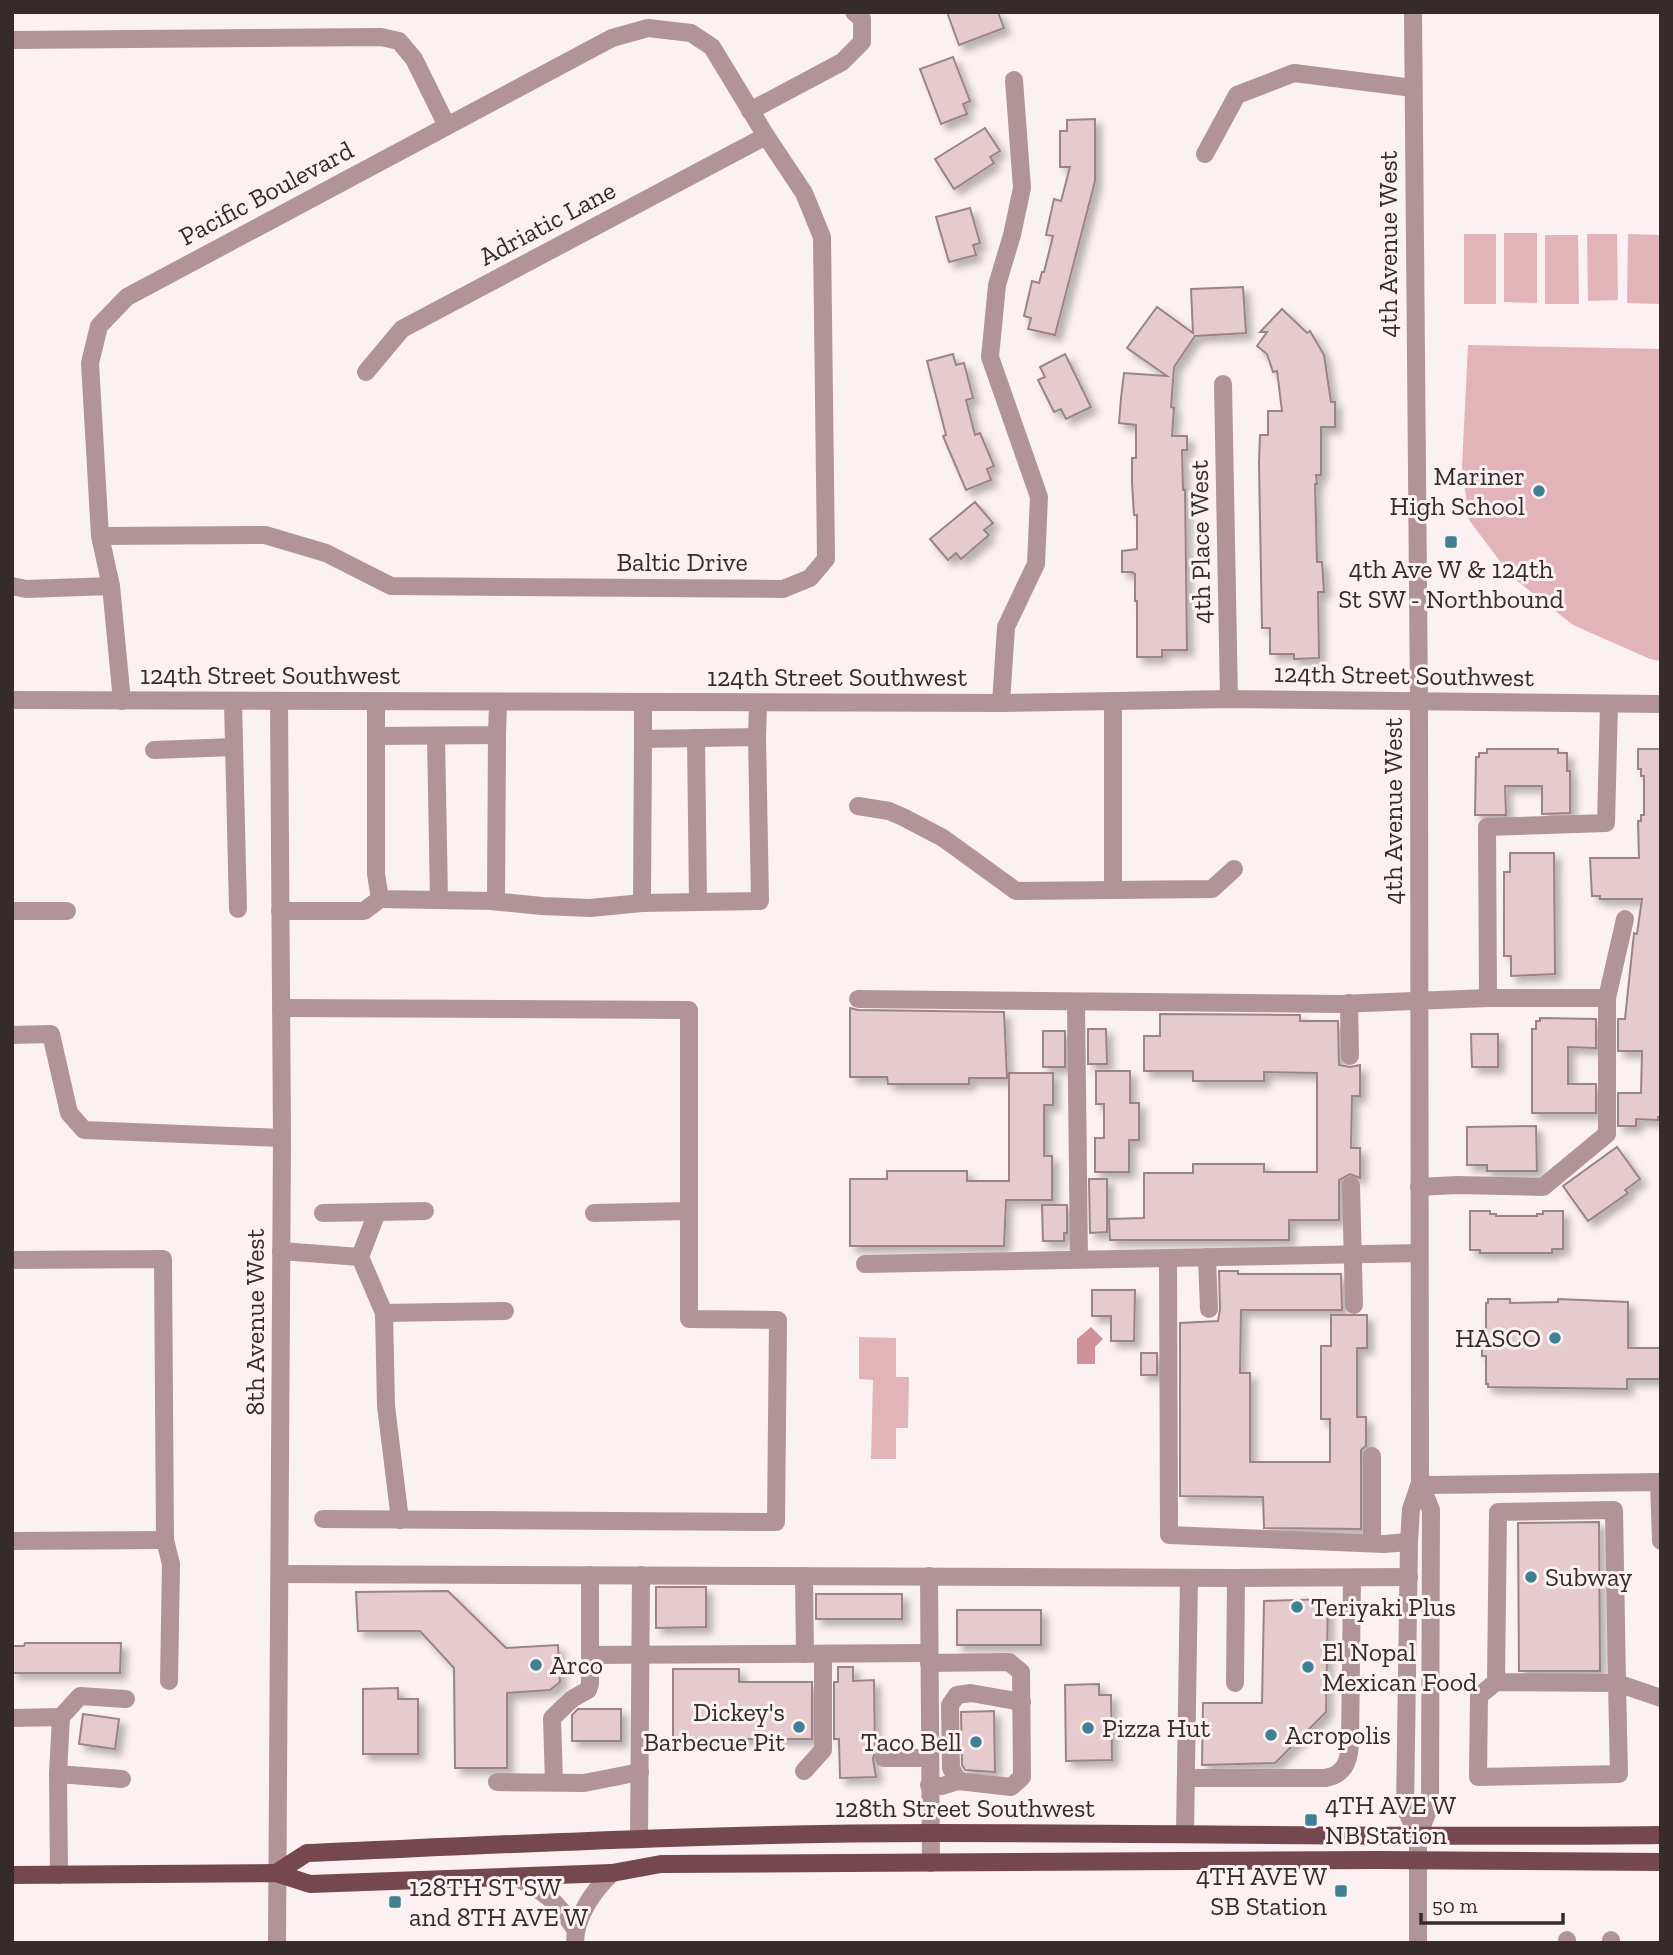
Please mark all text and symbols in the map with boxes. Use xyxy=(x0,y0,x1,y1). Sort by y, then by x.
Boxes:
street label: Pacific Boulevard xyxy=(173,134,359,252)
street label: 4th Avenue West xyxy=(1372,150,1404,337)
street label: Adriatic Lane xyxy=(473,174,621,272)
street label: 4th Place West xyxy=(1183,459,1217,624)
place label: Mariner High School xyxy=(1390,460,1525,522)
marker: Mariner High School xyxy=(1531,483,1547,499)
marker: 4th Ave W & 124th St SW - Northbound xyxy=(1443,534,1459,550)
street label: Baltic Drive xyxy=(616,546,748,578)
place label: 4th Ave W & 124th St SW - Northbound xyxy=(1338,553,1564,615)
street label: 124th Street Southwest xyxy=(1274,657,1535,693)
street label: 124th Street Southwest xyxy=(140,659,400,691)
street label: 124th Street Southwest xyxy=(707,661,967,693)
street label: 4th Avenue West xyxy=(1377,717,1409,904)
street label: 8th Avenue West xyxy=(239,1228,271,1415)
place label: HASCO xyxy=(1455,1322,1541,1354)
marker: HASCO xyxy=(1547,1330,1563,1346)
place label: Subway xyxy=(1545,1561,1633,1593)
marker: Subway xyxy=(1523,1569,1539,1585)
place label: Teriyaki Plus xyxy=(1311,1591,1456,1623)
marker: Teriyaki Plus xyxy=(1289,1599,1305,1615)
place label: El Nopal Mexican Food xyxy=(1322,1636,1477,1698)
place label: Arco xyxy=(550,1649,603,1681)
marker: Arco xyxy=(528,1657,544,1673)
marker: El Nopal Mexican Food xyxy=(1300,1659,1316,1675)
place label: Dickey's Barbecue Pit xyxy=(643,1696,785,1758)
place label: Pizza Hut xyxy=(1102,1712,1210,1744)
marker: Dickey's Barbecue Pit xyxy=(791,1719,807,1735)
place label: Acropolis xyxy=(1285,1719,1391,1751)
marker: Pizza Hut xyxy=(1080,1720,1096,1736)
place label: Taco Bell xyxy=(861,1726,962,1758)
marker: Acropolis xyxy=(1263,1727,1279,1743)
marker: Taco Bell xyxy=(968,1734,984,1750)
place label: 4TH AVE W NB Station xyxy=(1325,1789,1457,1851)
street label: 128th Street Southwest xyxy=(835,1792,1095,1824)
marker: 4TH AVE W NB Station xyxy=(1303,1812,1319,1828)
place label: 4TH AVE W SB Station xyxy=(1196,1860,1328,1922)
place label: 128TH ST SW and 8TH AVE W xyxy=(409,1871,589,1933)
scale bar xyxy=(1421,1882,1563,1926)
marker: 4TH AVE W SB Station xyxy=(1333,1883,1349,1899)
text: 50 m xyxy=(1432,1893,1478,1918)
marker: 128TH ST SW and 8TH AVE W xyxy=(387,1894,403,1910)

